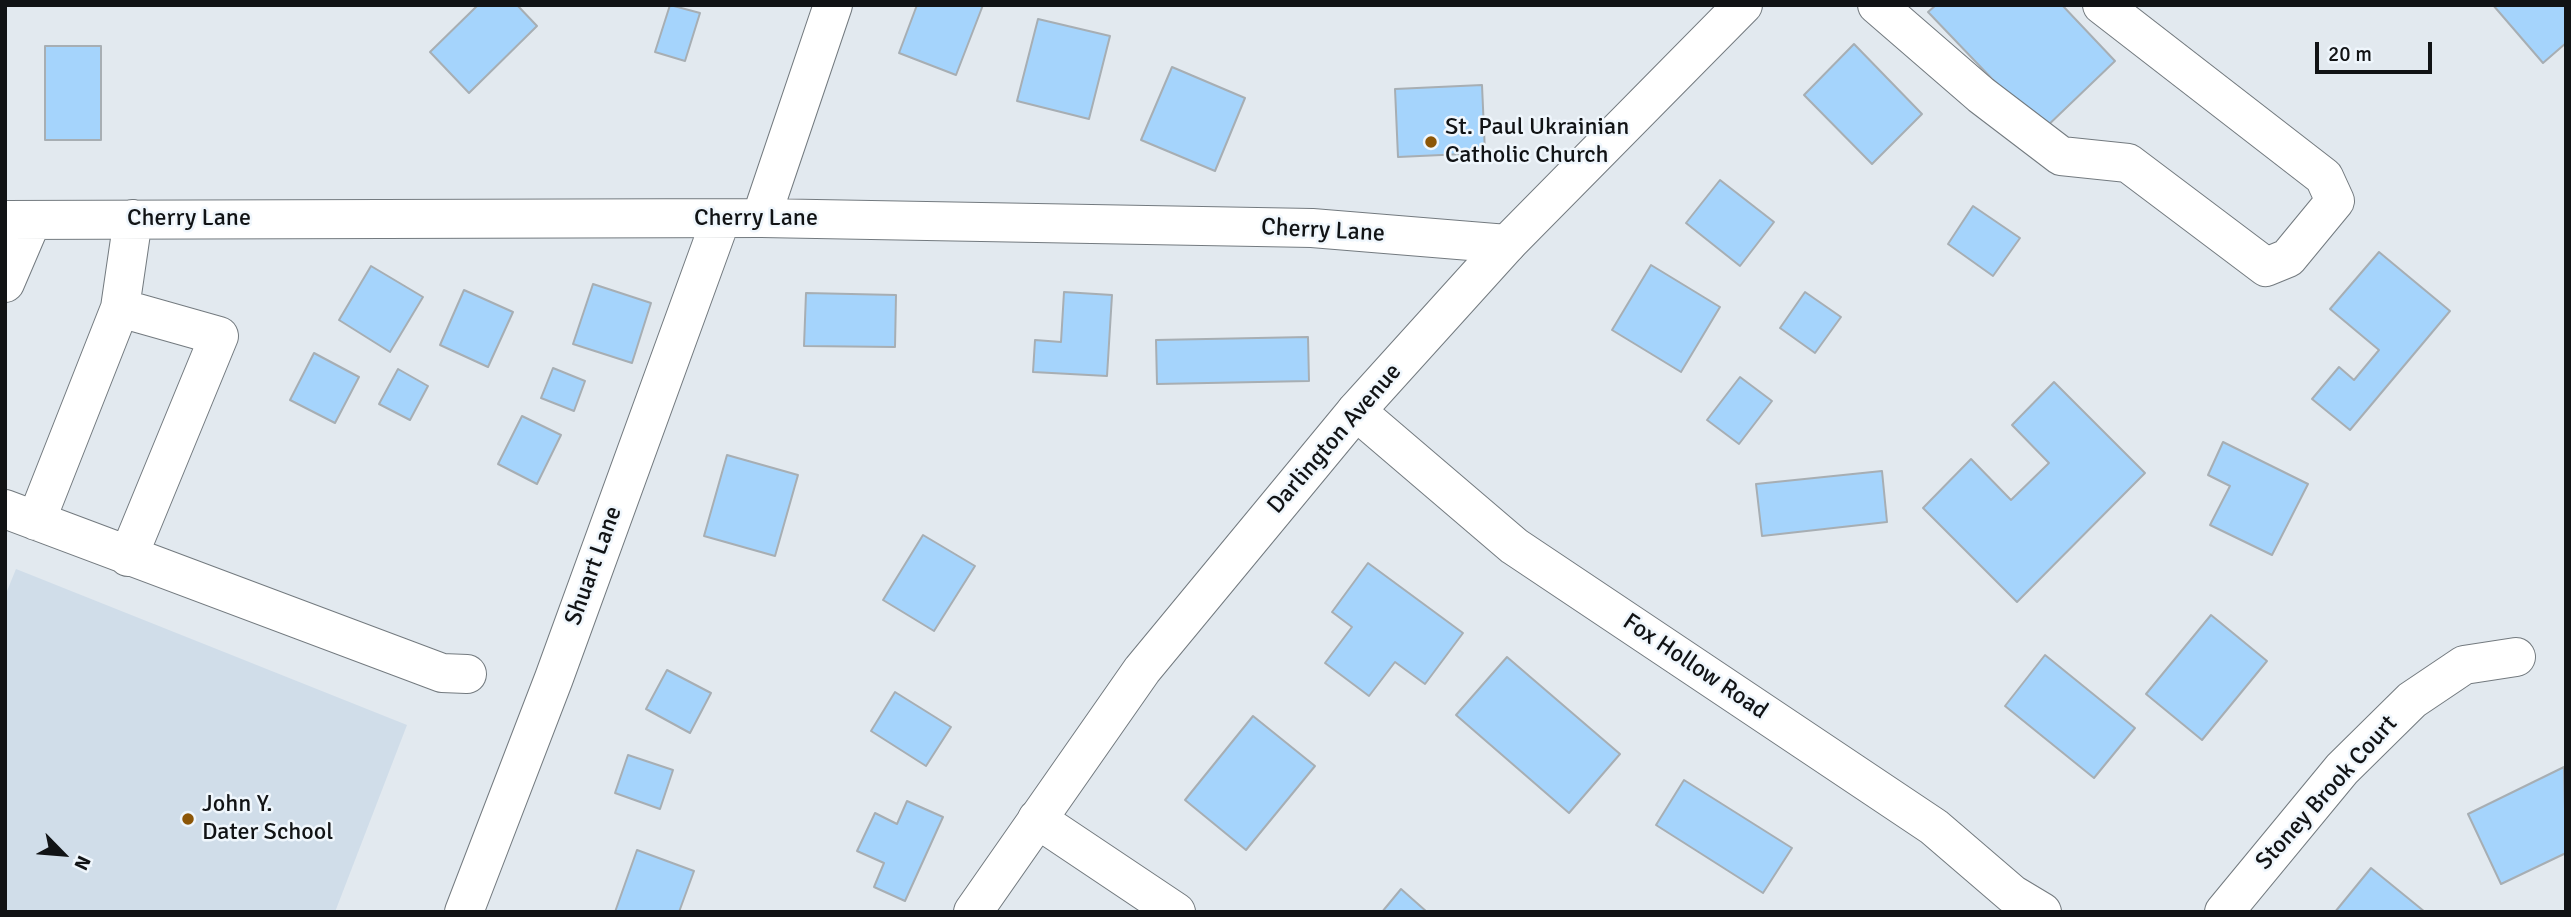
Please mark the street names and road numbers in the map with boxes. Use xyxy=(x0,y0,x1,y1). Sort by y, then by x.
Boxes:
street label: Cherry Lane xyxy=(127,205,251,233)
street label: Cherry Lane xyxy=(694,205,818,233)
street label: Cherry Lane xyxy=(1260,213,1386,249)
street label: Darlington Avenue xyxy=(1262,358,1408,520)
street label: Shuart Lane xyxy=(559,503,629,629)
street label: Fox Hollow Road xyxy=(1617,608,1773,726)
street label: Stoney Brook Court xyxy=(2250,710,2404,876)

